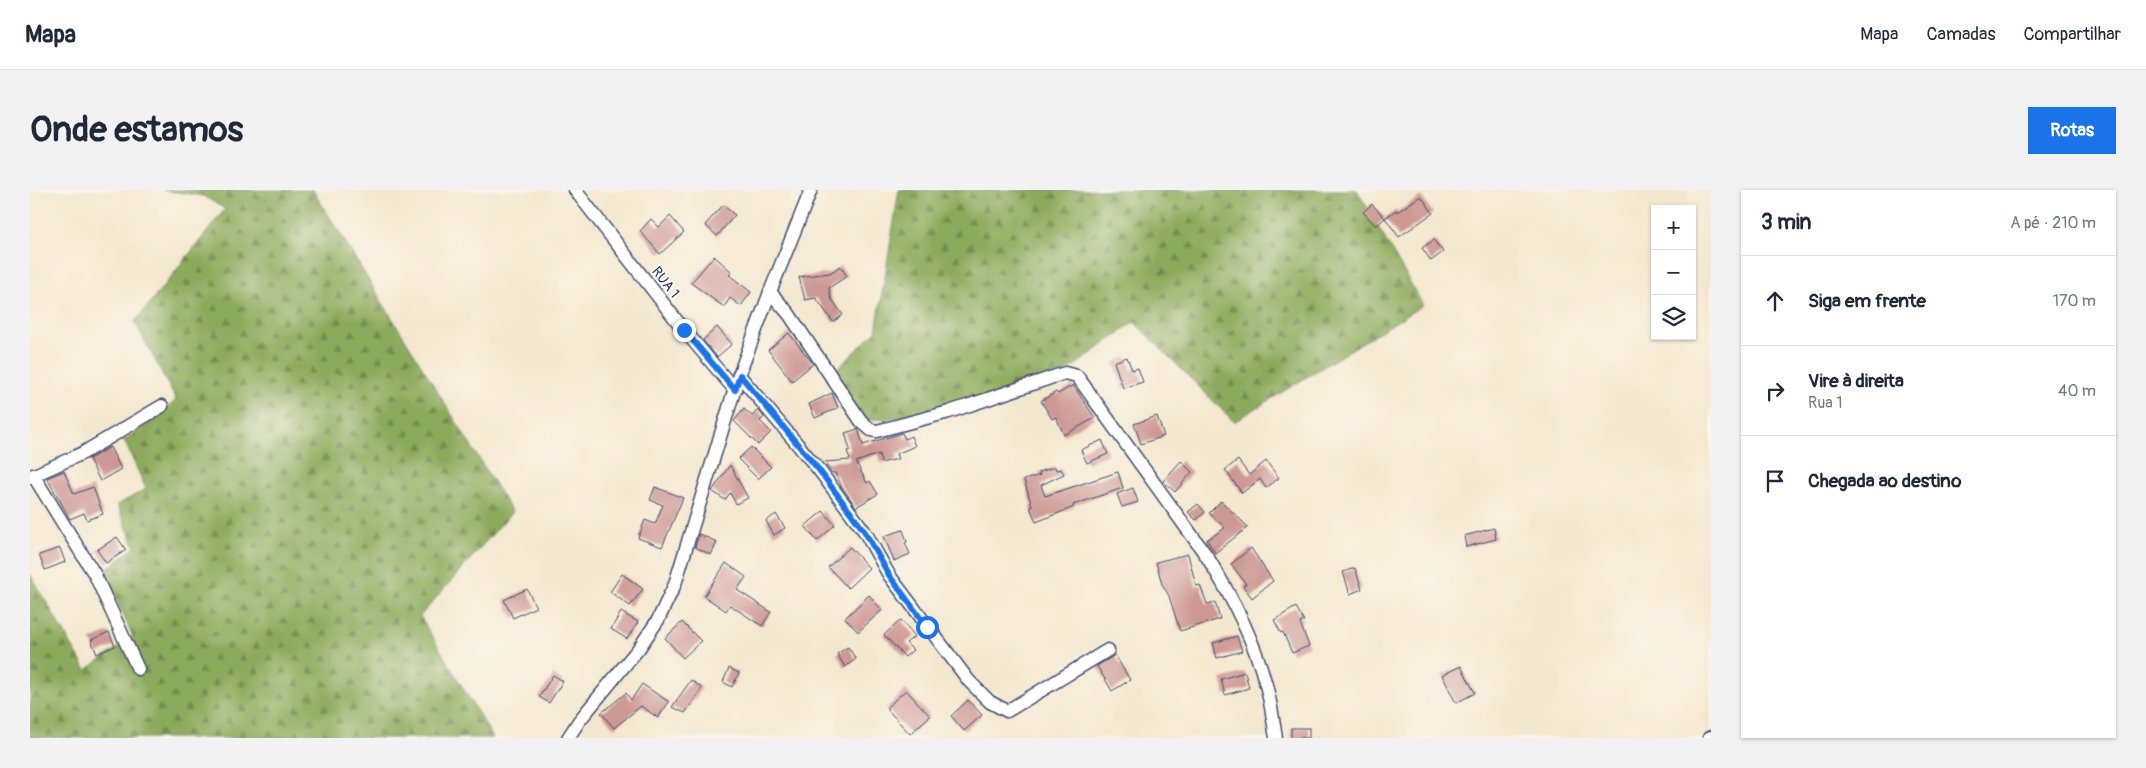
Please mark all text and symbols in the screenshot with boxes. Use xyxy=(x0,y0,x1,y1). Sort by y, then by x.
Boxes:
text: Mapa xyxy=(25,20,76,49)
text: Mapa xyxy=(1860,23,1898,46)
text: Camadas xyxy=(1926,23,1996,46)
text: Compartilhar xyxy=(2024,23,2121,46)
button: Rotas xyxy=(2028,107,2116,154)
text: Onde estamos xyxy=(30,108,243,152)
map controls xyxy=(1651,205,1696,340)
button: + xyxy=(1651,205,1696,250)
text: 3 min xyxy=(1761,209,1811,236)
text: A pé · 210 m xyxy=(2010,213,2096,233)
button: − xyxy=(1651,250,1696,295)
street label: RUA 1 xyxy=(648,263,683,301)
icon: ahead xyxy=(1761,287,1789,315)
text: Siga em frente xyxy=(1808,289,1926,313)
text: 170 m xyxy=(2053,291,2096,311)
button: layers xyxy=(1651,295,1696,340)
route end xyxy=(673,319,696,342)
text: Vire à direita xyxy=(1808,369,1904,393)
icon: right xyxy=(1761,377,1789,405)
text: 40 m xyxy=(2058,381,2096,401)
text: Rua 1 xyxy=(1808,393,1842,413)
icon: arrive xyxy=(1761,467,1789,495)
text: Chegada ao destino xyxy=(1808,469,1961,493)
route start xyxy=(916,616,939,639)

